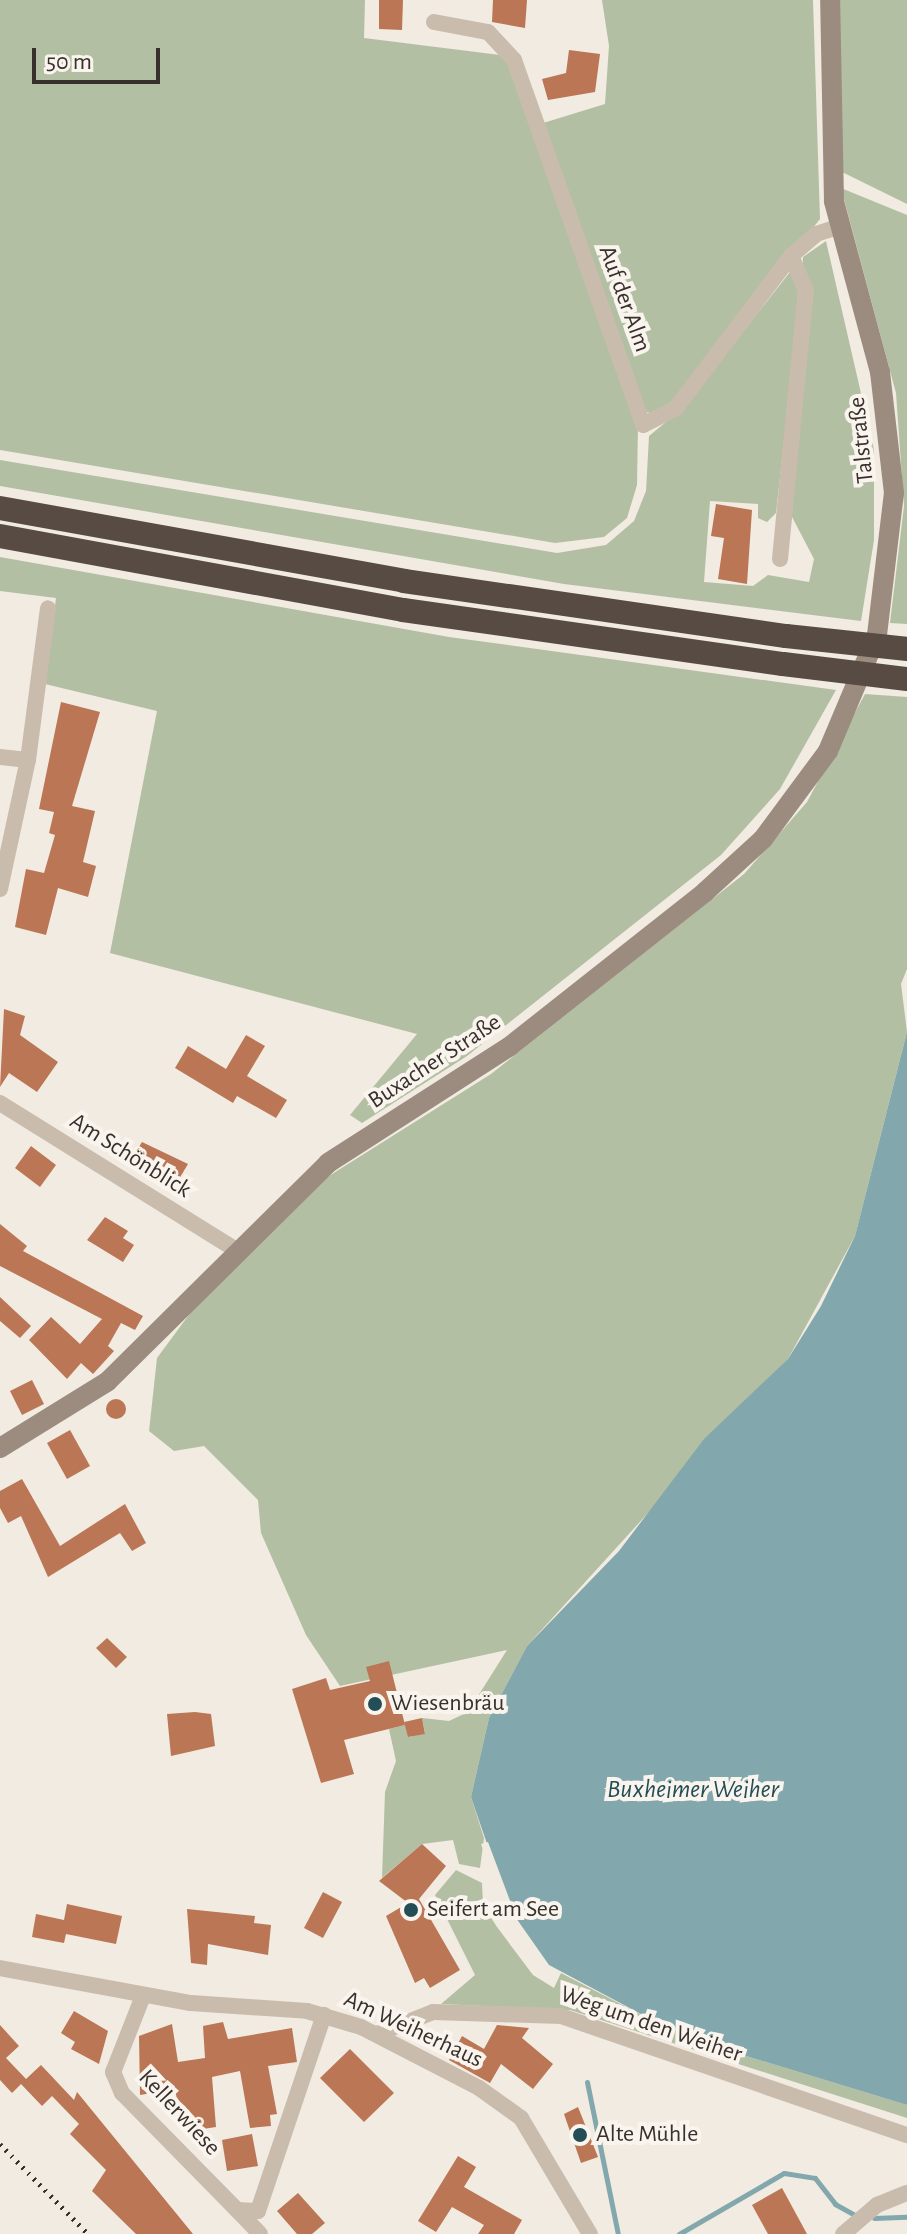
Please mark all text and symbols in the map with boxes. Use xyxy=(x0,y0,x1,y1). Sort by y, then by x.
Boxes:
scale bar xyxy=(36,32,164,82)
text: 50 m xyxy=(46,50,92,74)
street label: Auf der Alm xyxy=(592,242,656,356)
street label: Talstraße xyxy=(843,395,881,485)
street label: Buxacher Straße xyxy=(363,1008,507,1116)
street label: Am Schönblick xyxy=(64,1107,196,1205)
place label: Wiesenbräu xyxy=(391,1690,505,1718)
marker: Wiesenbräu xyxy=(366,1695,384,1713)
water label: Buxheimer Weiher xyxy=(607,1774,779,1806)
place label: Seifert am See xyxy=(427,1896,559,1924)
marker: Seifert am See xyxy=(402,1901,420,1919)
street label: Weg um den Weiher xyxy=(556,1980,746,2070)
street label: Am Weiherhaus xyxy=(339,1985,487,2075)
street label: Kellerwiese xyxy=(132,2064,226,2162)
place label: Alte Mühle xyxy=(596,2121,698,2149)
marker: Alte Mühle xyxy=(571,2126,589,2144)

